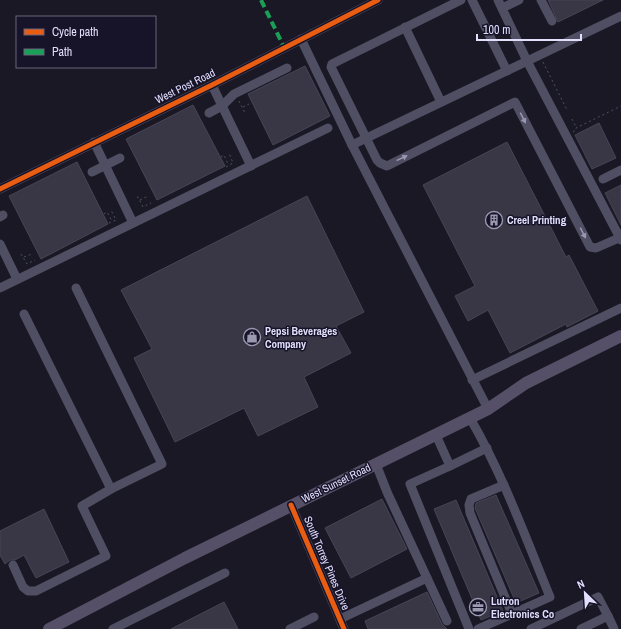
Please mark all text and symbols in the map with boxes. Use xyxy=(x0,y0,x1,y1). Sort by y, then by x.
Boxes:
legend xyxy=(16,16,156,68)
scale bar xyxy=(477,16,581,42)
text: 100 m xyxy=(483,22,510,38)
text: Cycle path xyxy=(52,24,99,40)
text: Path xyxy=(52,44,72,60)
street label: West Post Road xyxy=(153,65,217,107)
one-way arrow xyxy=(520,112,526,124)
one-way arrow xyxy=(396,155,408,161)
building icon: Creel Printing xyxy=(484,210,504,230)
place label: Creel Printing xyxy=(507,213,567,227)
one-way arrow xyxy=(580,228,586,239)
place label: Pepsi Beverages Company xyxy=(265,324,337,351)
shop icon: Pepsi Beverages Company xyxy=(242,327,262,347)
street label: West Sunset Road xyxy=(299,460,373,506)
street label: South Torrey Pines Drive xyxy=(301,514,353,612)
north arrow xyxy=(565,573,605,613)
text: N xyxy=(575,576,587,592)
place label: Lutron Electronics Co xyxy=(491,594,555,621)
office icon: Lutron Electronics Co xyxy=(468,597,488,617)

